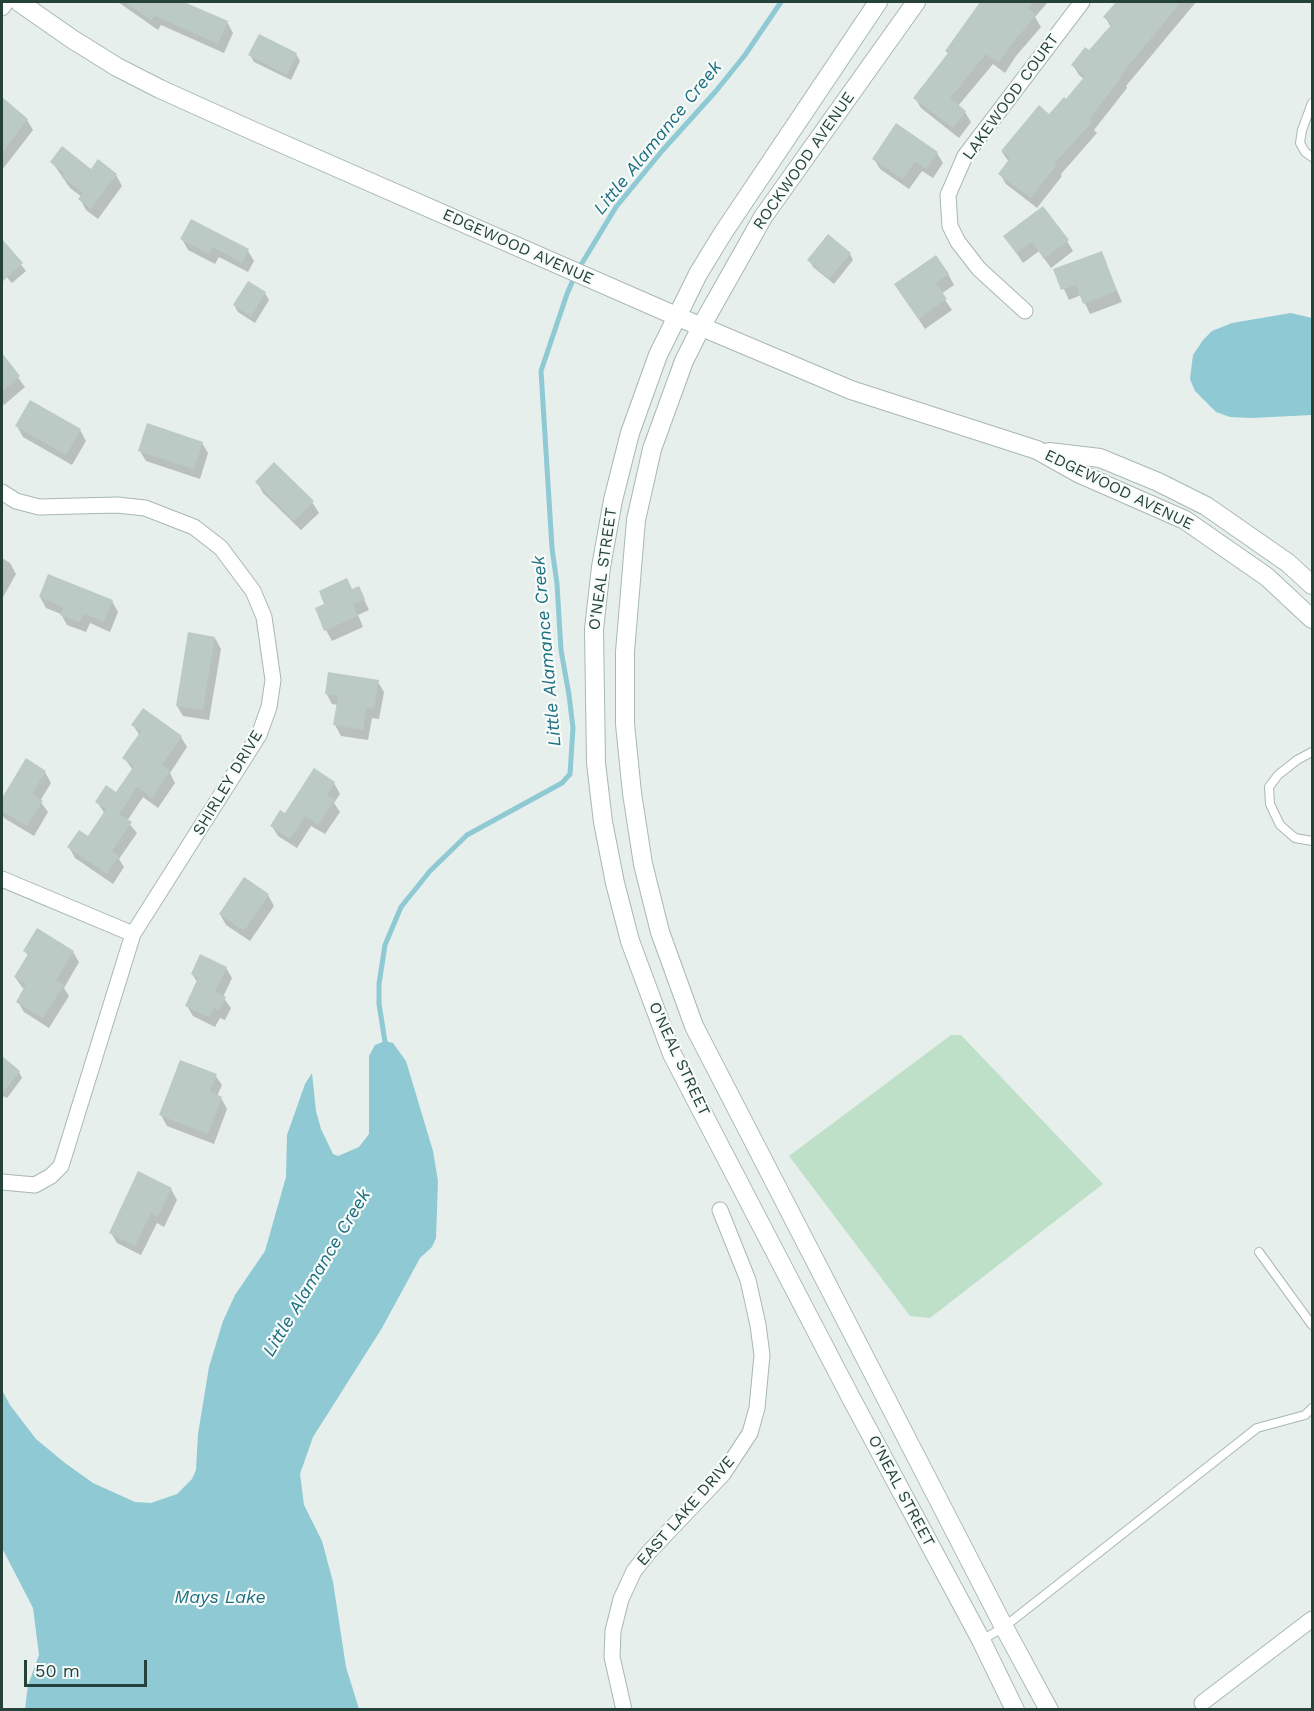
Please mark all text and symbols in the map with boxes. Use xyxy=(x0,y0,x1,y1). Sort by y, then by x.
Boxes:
street label: LAKEWOOD COURT xyxy=(959,30,1063,164)
water label: Little Alamance Creek xyxy=(589,57,727,219)
street label: ROCKWOOD AVENUE xyxy=(749,88,859,234)
street label: EDGEWOOD AVENUE xyxy=(440,205,596,289)
street label: EDGEWOOD AVENUE xyxy=(1041,446,1197,534)
street label: O'NEAL STREET xyxy=(585,507,621,631)
water label: Little Alamance Creek xyxy=(528,555,566,747)
street label: SHIRLEY DRIVE xyxy=(189,727,267,839)
street label: O'NEAL STREET xyxy=(644,999,714,1119)
water label: Little Alamance Creek xyxy=(258,1185,376,1361)
street label: O'NEAL STREET xyxy=(864,1432,938,1550)
street label: EAST LAKE DRIVE xyxy=(633,1452,739,1570)
water label: Mays Lake xyxy=(174,1587,266,1609)
scale bar xyxy=(27,1648,150,1686)
text: 50 m xyxy=(35,1660,80,1681)

